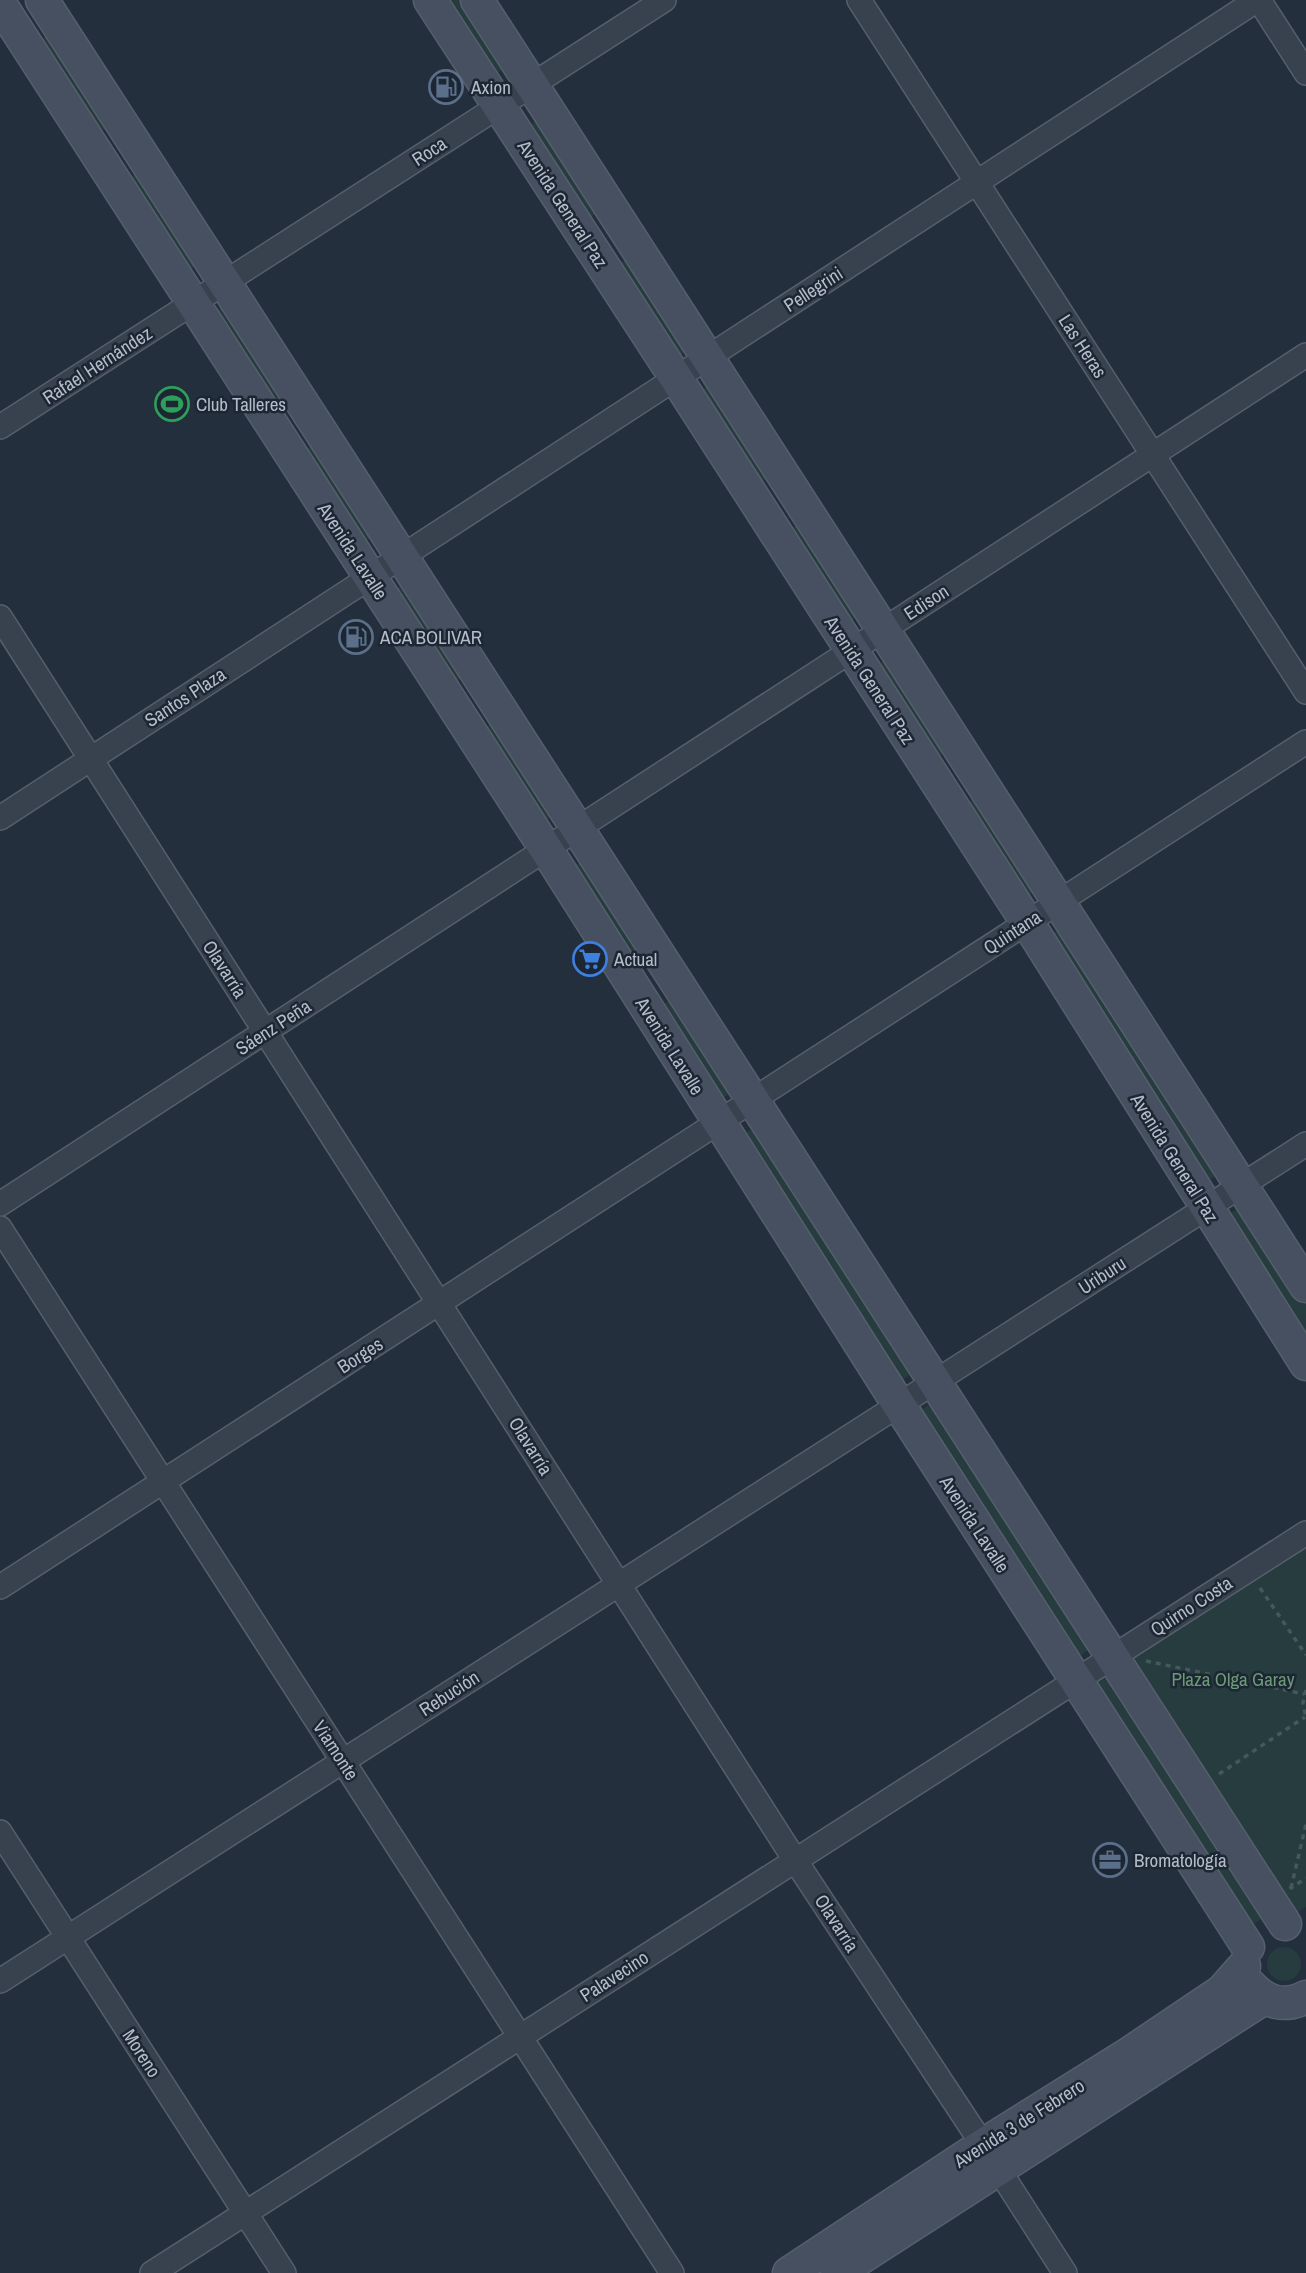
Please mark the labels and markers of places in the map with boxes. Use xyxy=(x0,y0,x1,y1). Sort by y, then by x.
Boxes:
fuel station icon: Axion xyxy=(427,68,465,106)
place label: Axion xyxy=(470,74,511,100)
sports icon: Club Talleres xyxy=(153,385,191,423)
place label: Club Talleres xyxy=(196,391,286,417)
fuel station icon: ACA BOLIVAR xyxy=(337,618,375,656)
place label: ACA BOLIVAR xyxy=(379,624,482,650)
supermarket icon: Actual xyxy=(571,940,609,978)
place label: Actual xyxy=(613,946,657,972)
office icon: Bromatología xyxy=(1091,1841,1129,1879)
place label: Bromatología xyxy=(1134,1847,1227,1873)

